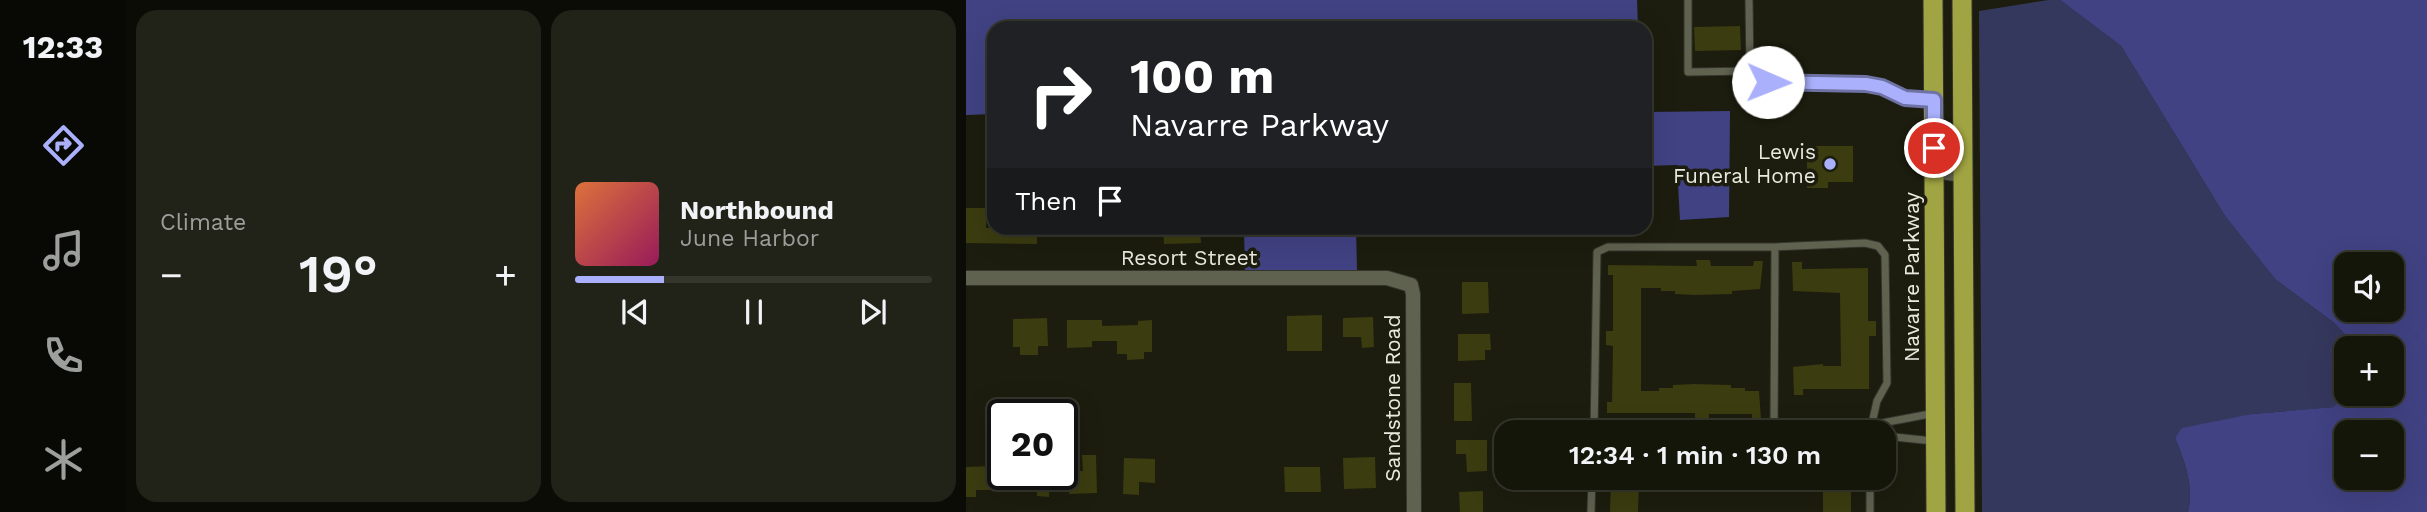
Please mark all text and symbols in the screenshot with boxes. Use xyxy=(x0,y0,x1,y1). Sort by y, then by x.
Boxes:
text: 12:33 xyxy=(23,28,103,66)
position arrow xyxy=(1731,45,1805,119)
text: 100 m xyxy=(1130,47,1274,105)
icon: right xyxy=(1015,49,1106,140)
text: Navarre Parkway xyxy=(1130,106,1389,144)
pin xyxy=(1904,118,1964,178)
icon: directions xyxy=(39,121,88,170)
icon: arrive xyxy=(1915,129,1953,167)
place label: Lewis Funeral Home xyxy=(1673,139,1816,188)
marker: Lewis Funeral Home xyxy=(1822,156,1838,172)
icon: arrive xyxy=(1091,182,1129,220)
text: Then xyxy=(1015,186,1077,216)
street label: Navarre Parkway xyxy=(1899,192,1924,362)
text: Northbound xyxy=(680,195,834,225)
text: Climate xyxy=(160,209,246,236)
text: June Harbor xyxy=(680,225,819,252)
icon: music xyxy=(39,226,88,275)
text: 19° xyxy=(299,244,378,305)
street label: Resort Street xyxy=(1121,245,1257,270)
map controls xyxy=(2334,252,2404,490)
button: sound xyxy=(2334,252,2404,322)
text: − xyxy=(160,253,183,297)
text: + xyxy=(494,253,517,297)
icon: previous xyxy=(616,293,654,331)
icon: pause xyxy=(735,293,773,331)
icon: next xyxy=(854,293,892,331)
street label: Sandstone Road xyxy=(1380,314,1405,482)
icon: phone xyxy=(39,331,88,380)
button: + xyxy=(2334,336,2404,406)
speed limit sign: 20 xyxy=(987,399,1078,490)
button: − xyxy=(2334,420,2404,490)
icon: climate xyxy=(39,435,88,484)
text: 12:34 · 1 min · 130 m xyxy=(1569,440,1821,470)

